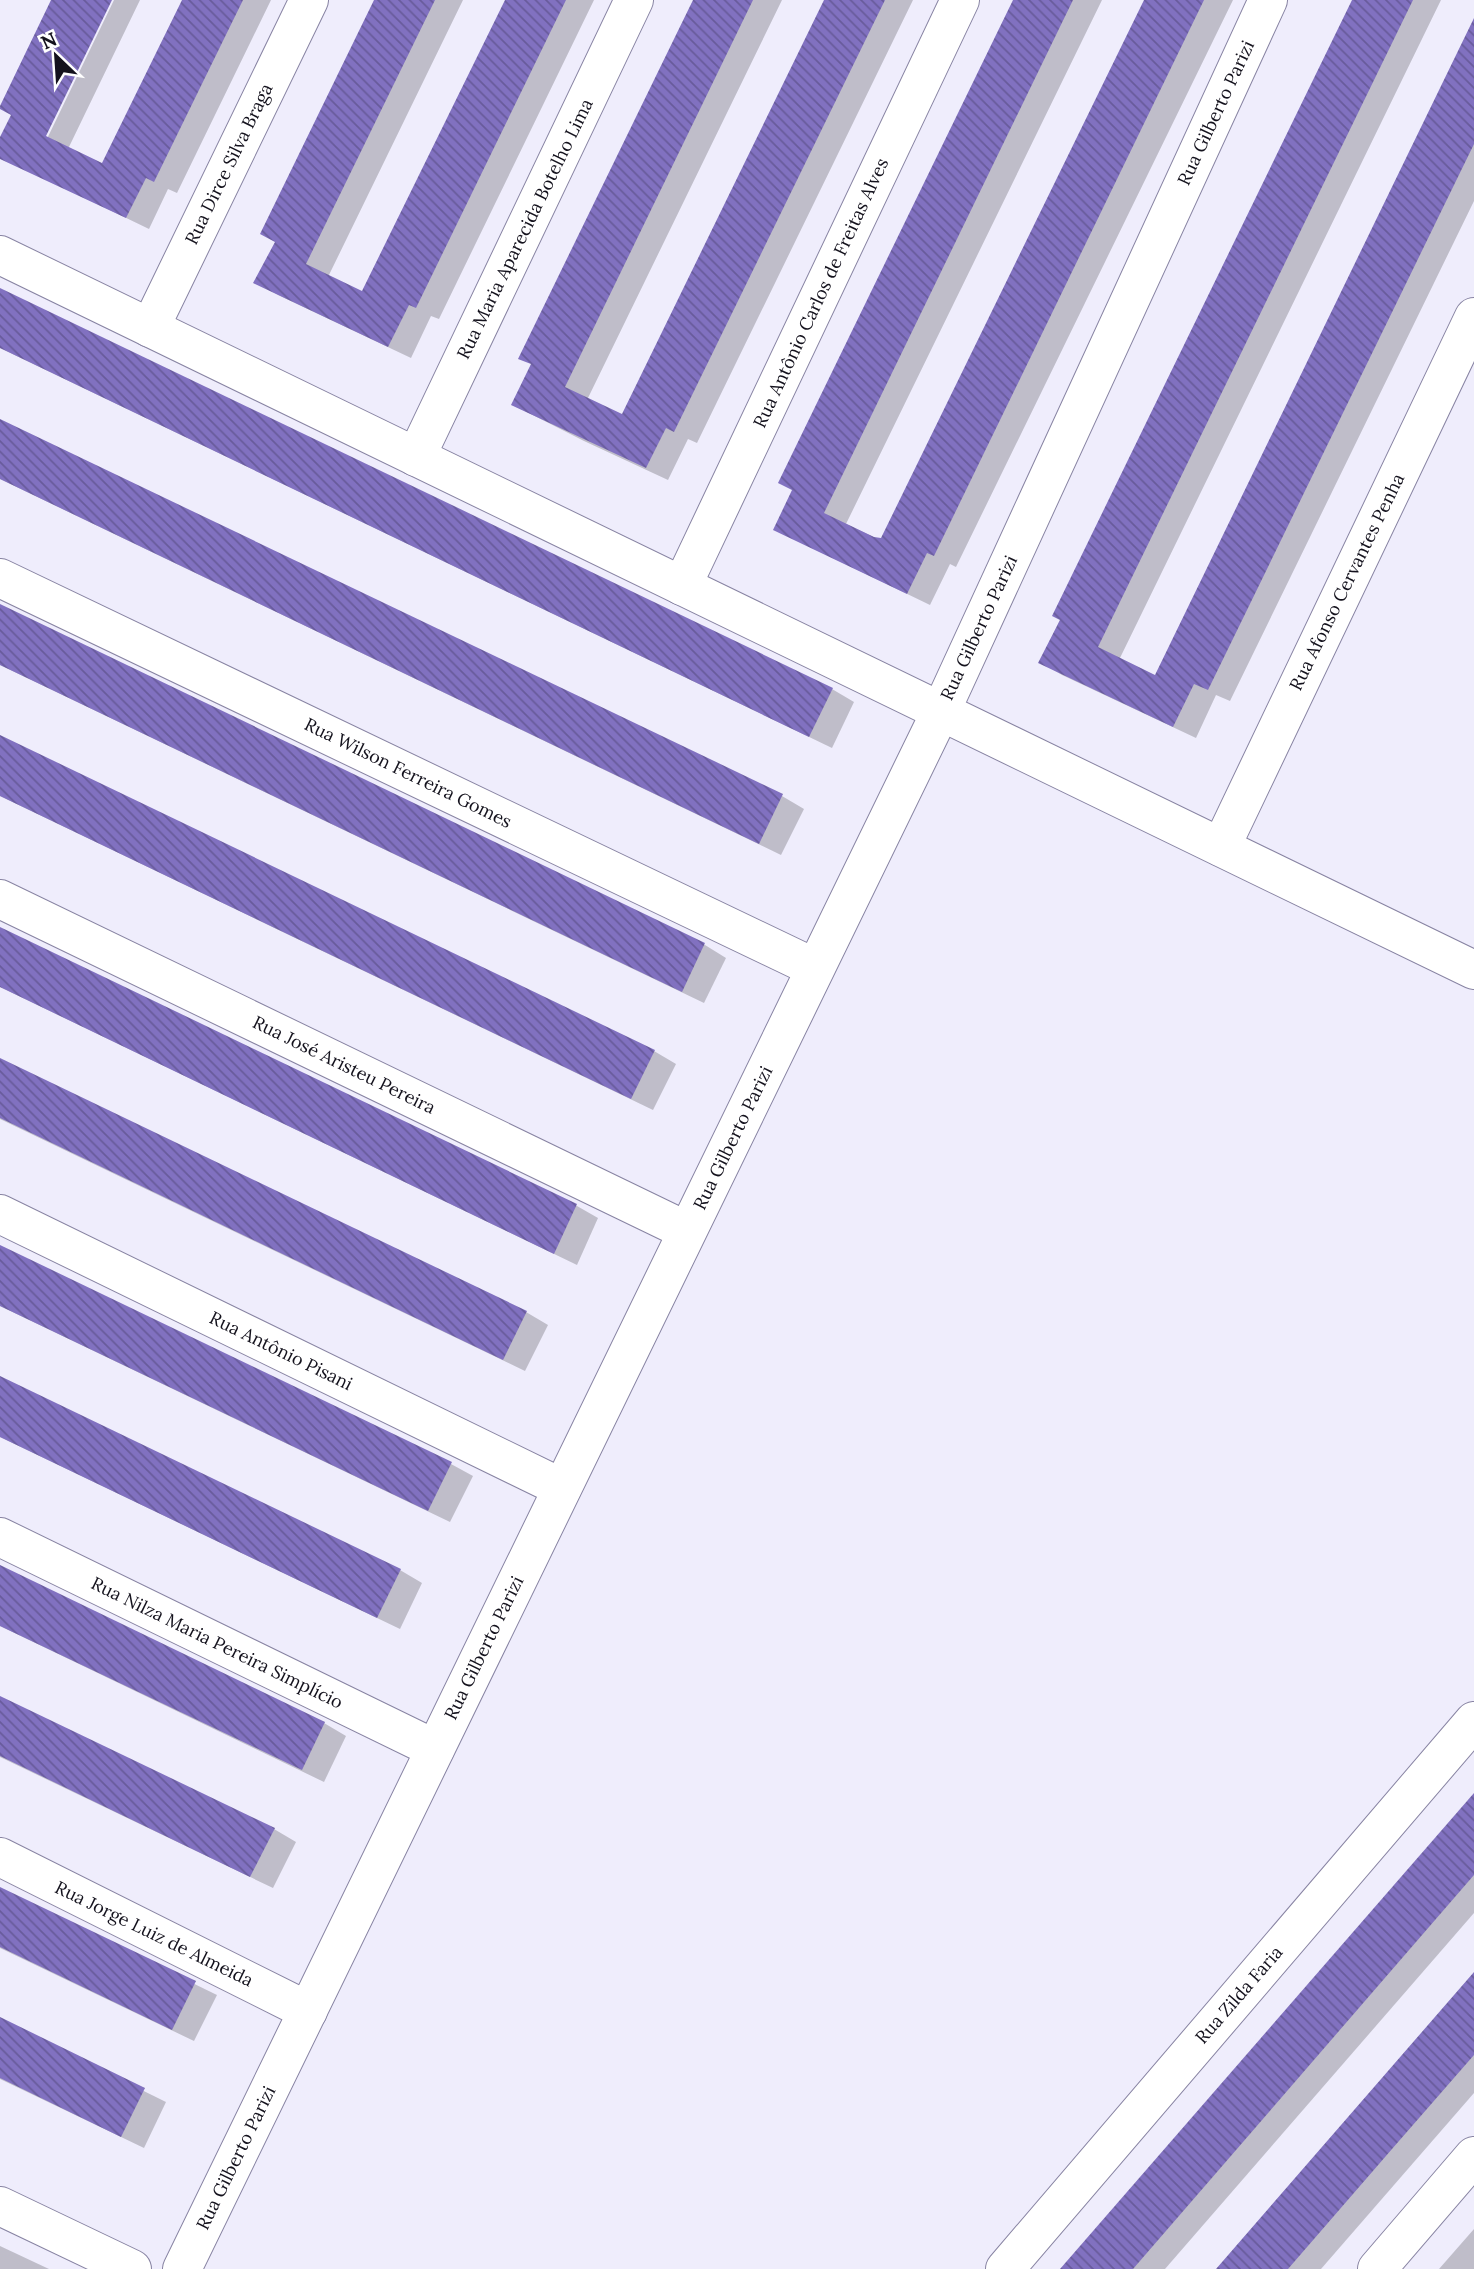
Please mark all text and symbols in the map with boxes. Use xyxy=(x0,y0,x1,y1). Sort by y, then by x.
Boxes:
north arrow xyxy=(21,21,91,91)
text: N xyxy=(37,26,61,55)
street label: Rua Gilberto Parizi xyxy=(1172,37,1259,189)
street label: Rua Dirce Silva Braga xyxy=(180,79,278,248)
street label: Rua Maria Aparecida Botelho Lima xyxy=(451,95,598,363)
street label: Rua Antônio Carlos de Freitas Alves xyxy=(748,154,893,431)
street label: Rua Afonso Cervantes Penha xyxy=(1284,469,1409,694)
street label: Rua Gilberto Parizi xyxy=(935,552,1022,704)
street label: Rua Wilson Ferreira Gomes xyxy=(301,712,516,833)
street label: Rua José Aristeu Pereira xyxy=(249,1010,439,1119)
street label: Rua Gilberto Parizi xyxy=(688,1062,777,1214)
street label: Rua Antônio Pisani xyxy=(206,1306,357,1395)
street label: Rua Nilza Maria Pereira Simplício xyxy=(88,1571,347,1714)
street label: Rua Gilberto Parizi xyxy=(439,1572,528,1724)
street label: Rua Jorge Luiz de Almeida xyxy=(51,1875,257,1992)
street label: Rua Zilda Faria xyxy=(1190,1941,1287,2048)
street label: Rua Gilberto Parizi xyxy=(191,2082,280,2234)

